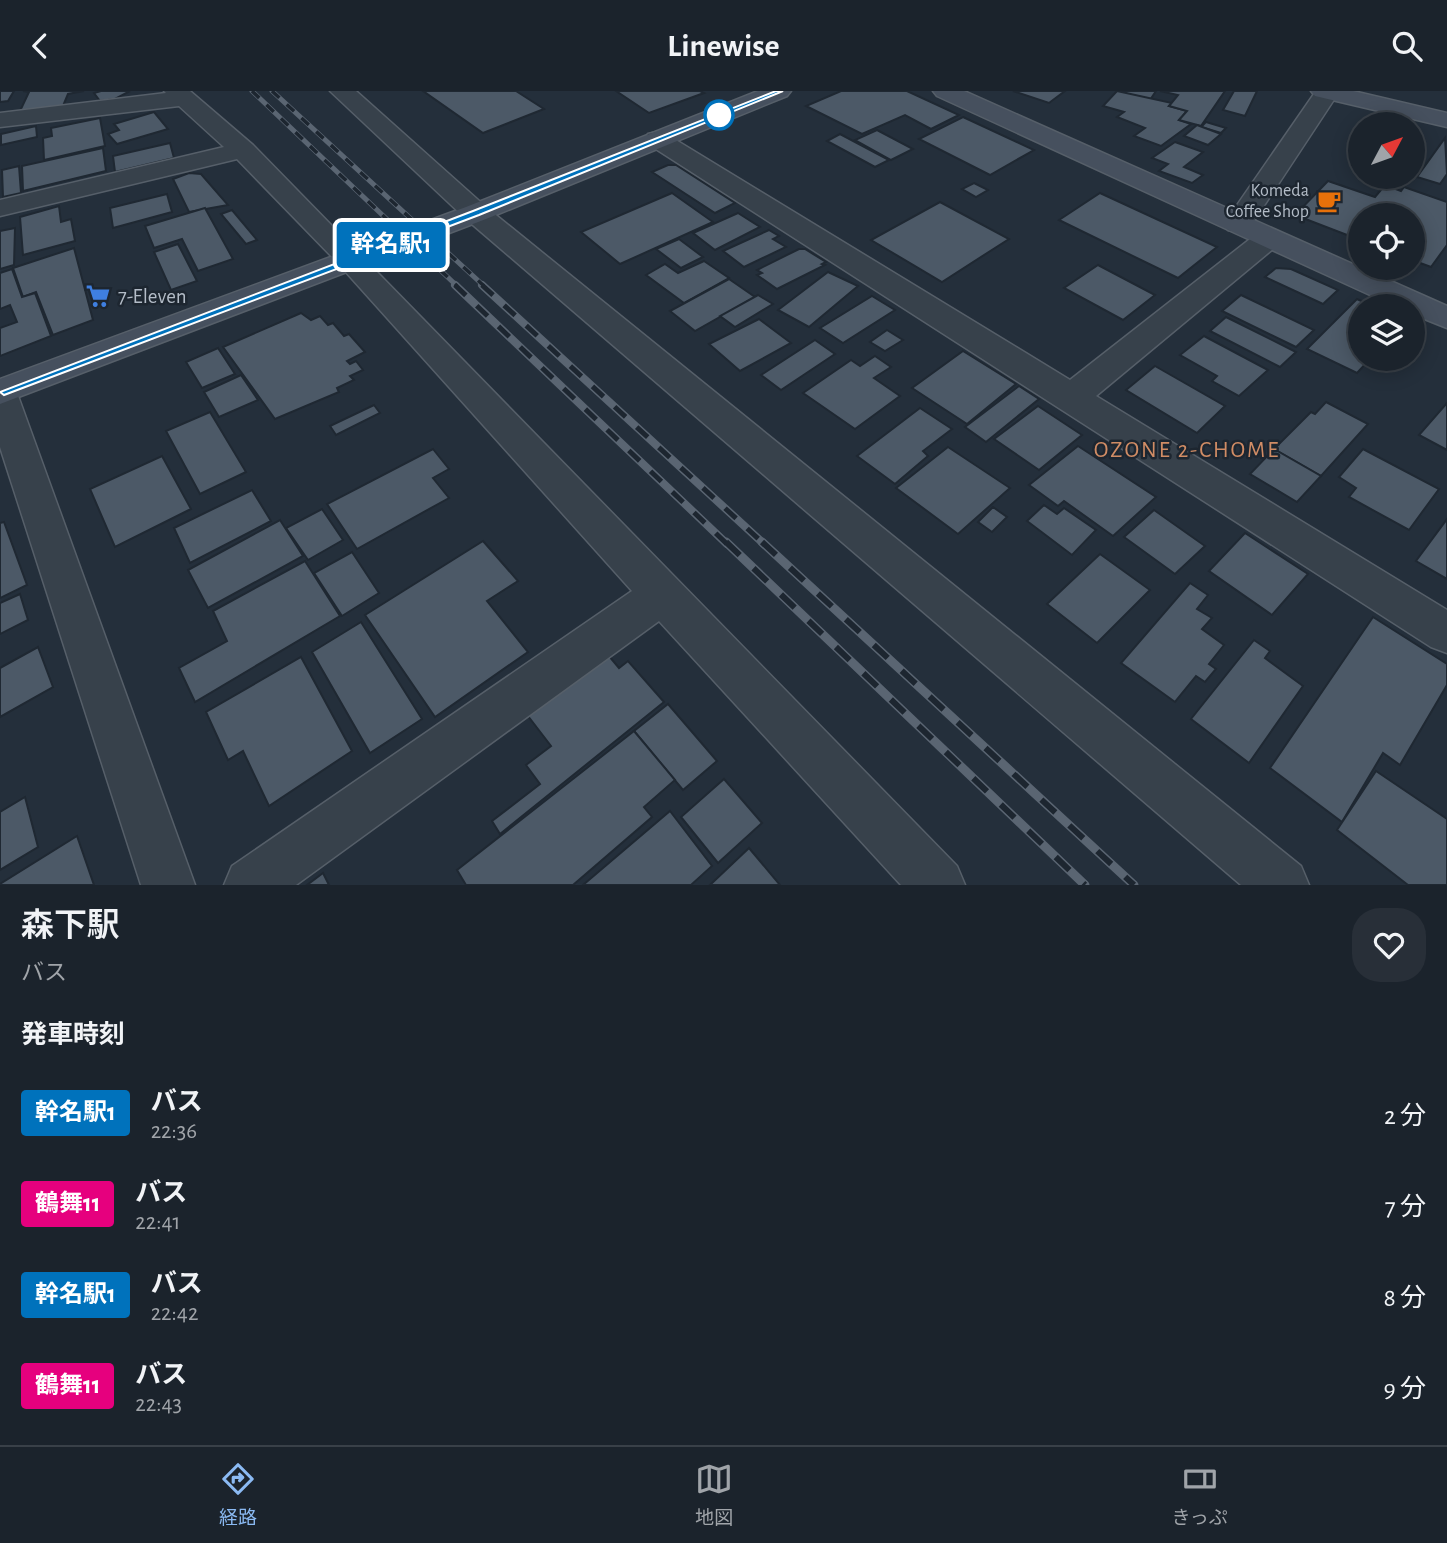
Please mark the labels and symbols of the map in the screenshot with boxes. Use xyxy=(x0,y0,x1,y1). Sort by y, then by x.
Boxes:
unlabelled marker xyxy=(704,100,734,130)
north arrow xyxy=(1348,112,1424,189)
place label: Komeda Coffee Shop xyxy=(1226,182,1309,221)
cafe icon: Komeda Coffee Shop xyxy=(1315,187,1343,215)
line badge: 幹名駅1 xyxy=(342,222,440,268)
supermarket icon: 7-Eleven xyxy=(84,282,112,310)
place label: 7-Eleven xyxy=(118,286,187,307)
district label: OZONE 2-CHOME xyxy=(1094,439,1280,462)

